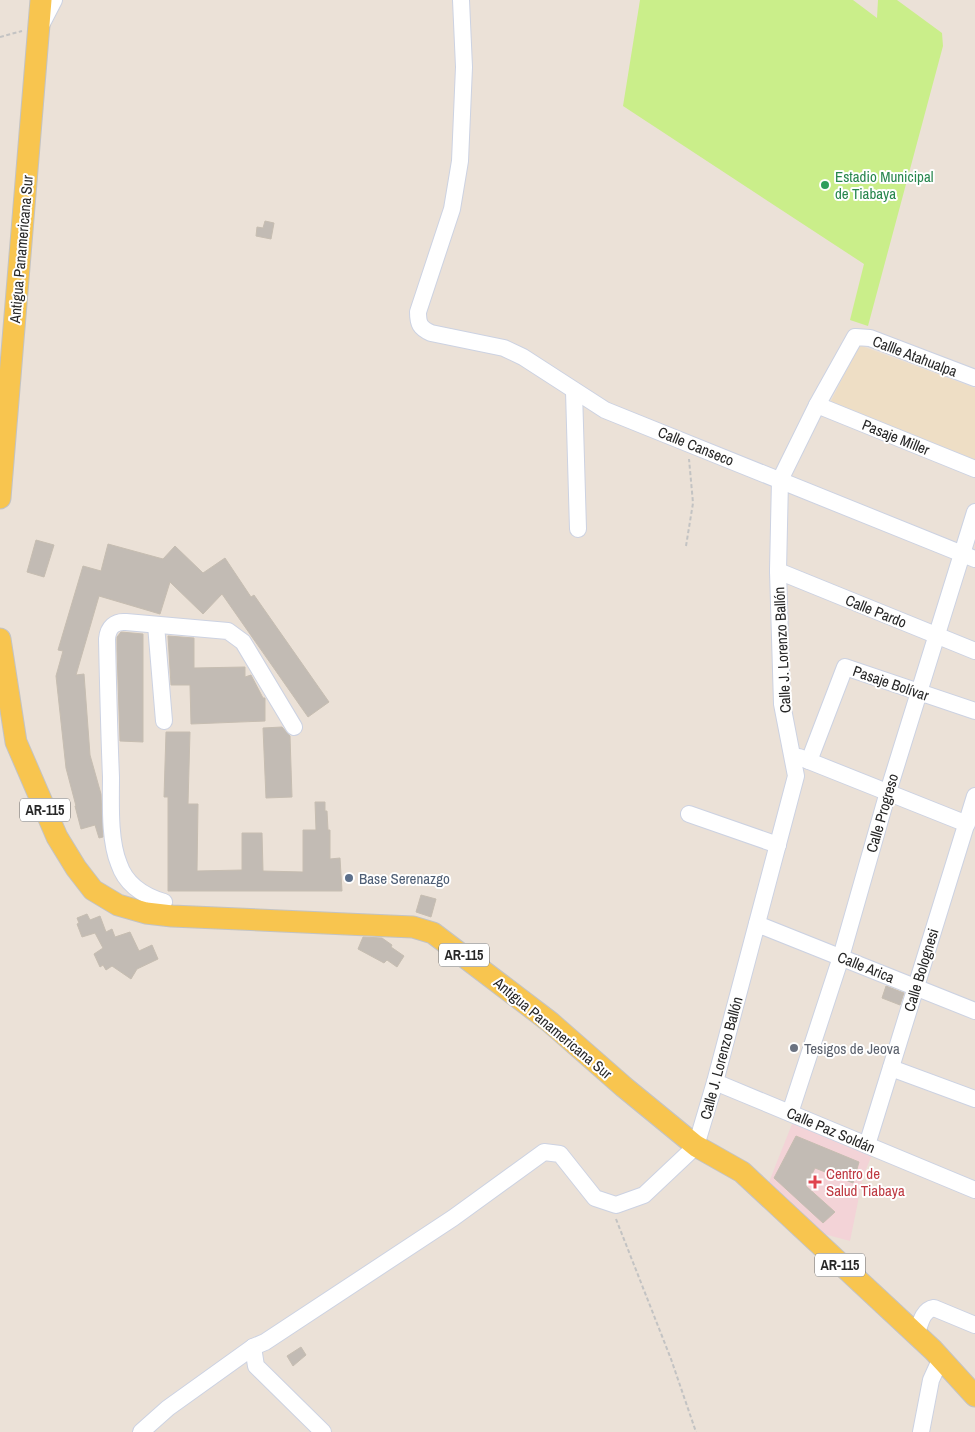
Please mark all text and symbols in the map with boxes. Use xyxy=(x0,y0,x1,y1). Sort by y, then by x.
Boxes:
place label: Estadio Municipal de Tiabaya xyxy=(835,166,933,204)
street label: Antigua Panamericana Sur xyxy=(4,174,38,325)
marker: Estadio Municipal de Tiabaya xyxy=(819,179,831,191)
street label: Callle Atahualpa xyxy=(870,330,960,382)
street label: Pasaje Miller xyxy=(859,414,933,460)
street label: Calle Canseco xyxy=(655,421,737,471)
street label: Calle J. Lorenzo Ballón xyxy=(768,586,796,714)
street label: Calle Pardo xyxy=(842,589,910,633)
street label: Pasaje Bolívar xyxy=(850,660,932,706)
street label: Calle Progreso xyxy=(861,771,903,855)
road number: AR-115 xyxy=(20,798,70,822)
place label: Base Serenazgo xyxy=(359,868,450,889)
marker: Base Serenazgo xyxy=(343,872,355,884)
street label: Calle Bolognesi xyxy=(898,926,944,1014)
road number: AR-115 xyxy=(439,944,489,966)
street label: Calle Arica xyxy=(834,946,898,988)
street label: Antigua Panamericana Sur xyxy=(489,972,617,1084)
street label: Calle J. Lorenzo Ballón xyxy=(694,994,748,1122)
place label: Tesigos de Jeova xyxy=(804,1038,900,1059)
marker: Tesigos de Jeova xyxy=(788,1042,800,1054)
street label: Calle Paz Soldán xyxy=(783,1102,879,1158)
place label: Centro de Salud Tiabaya xyxy=(826,1163,905,1201)
marker: Centro de Salud Tiabaya xyxy=(808,1175,822,1189)
road number: AR-115 xyxy=(815,1254,865,1276)

